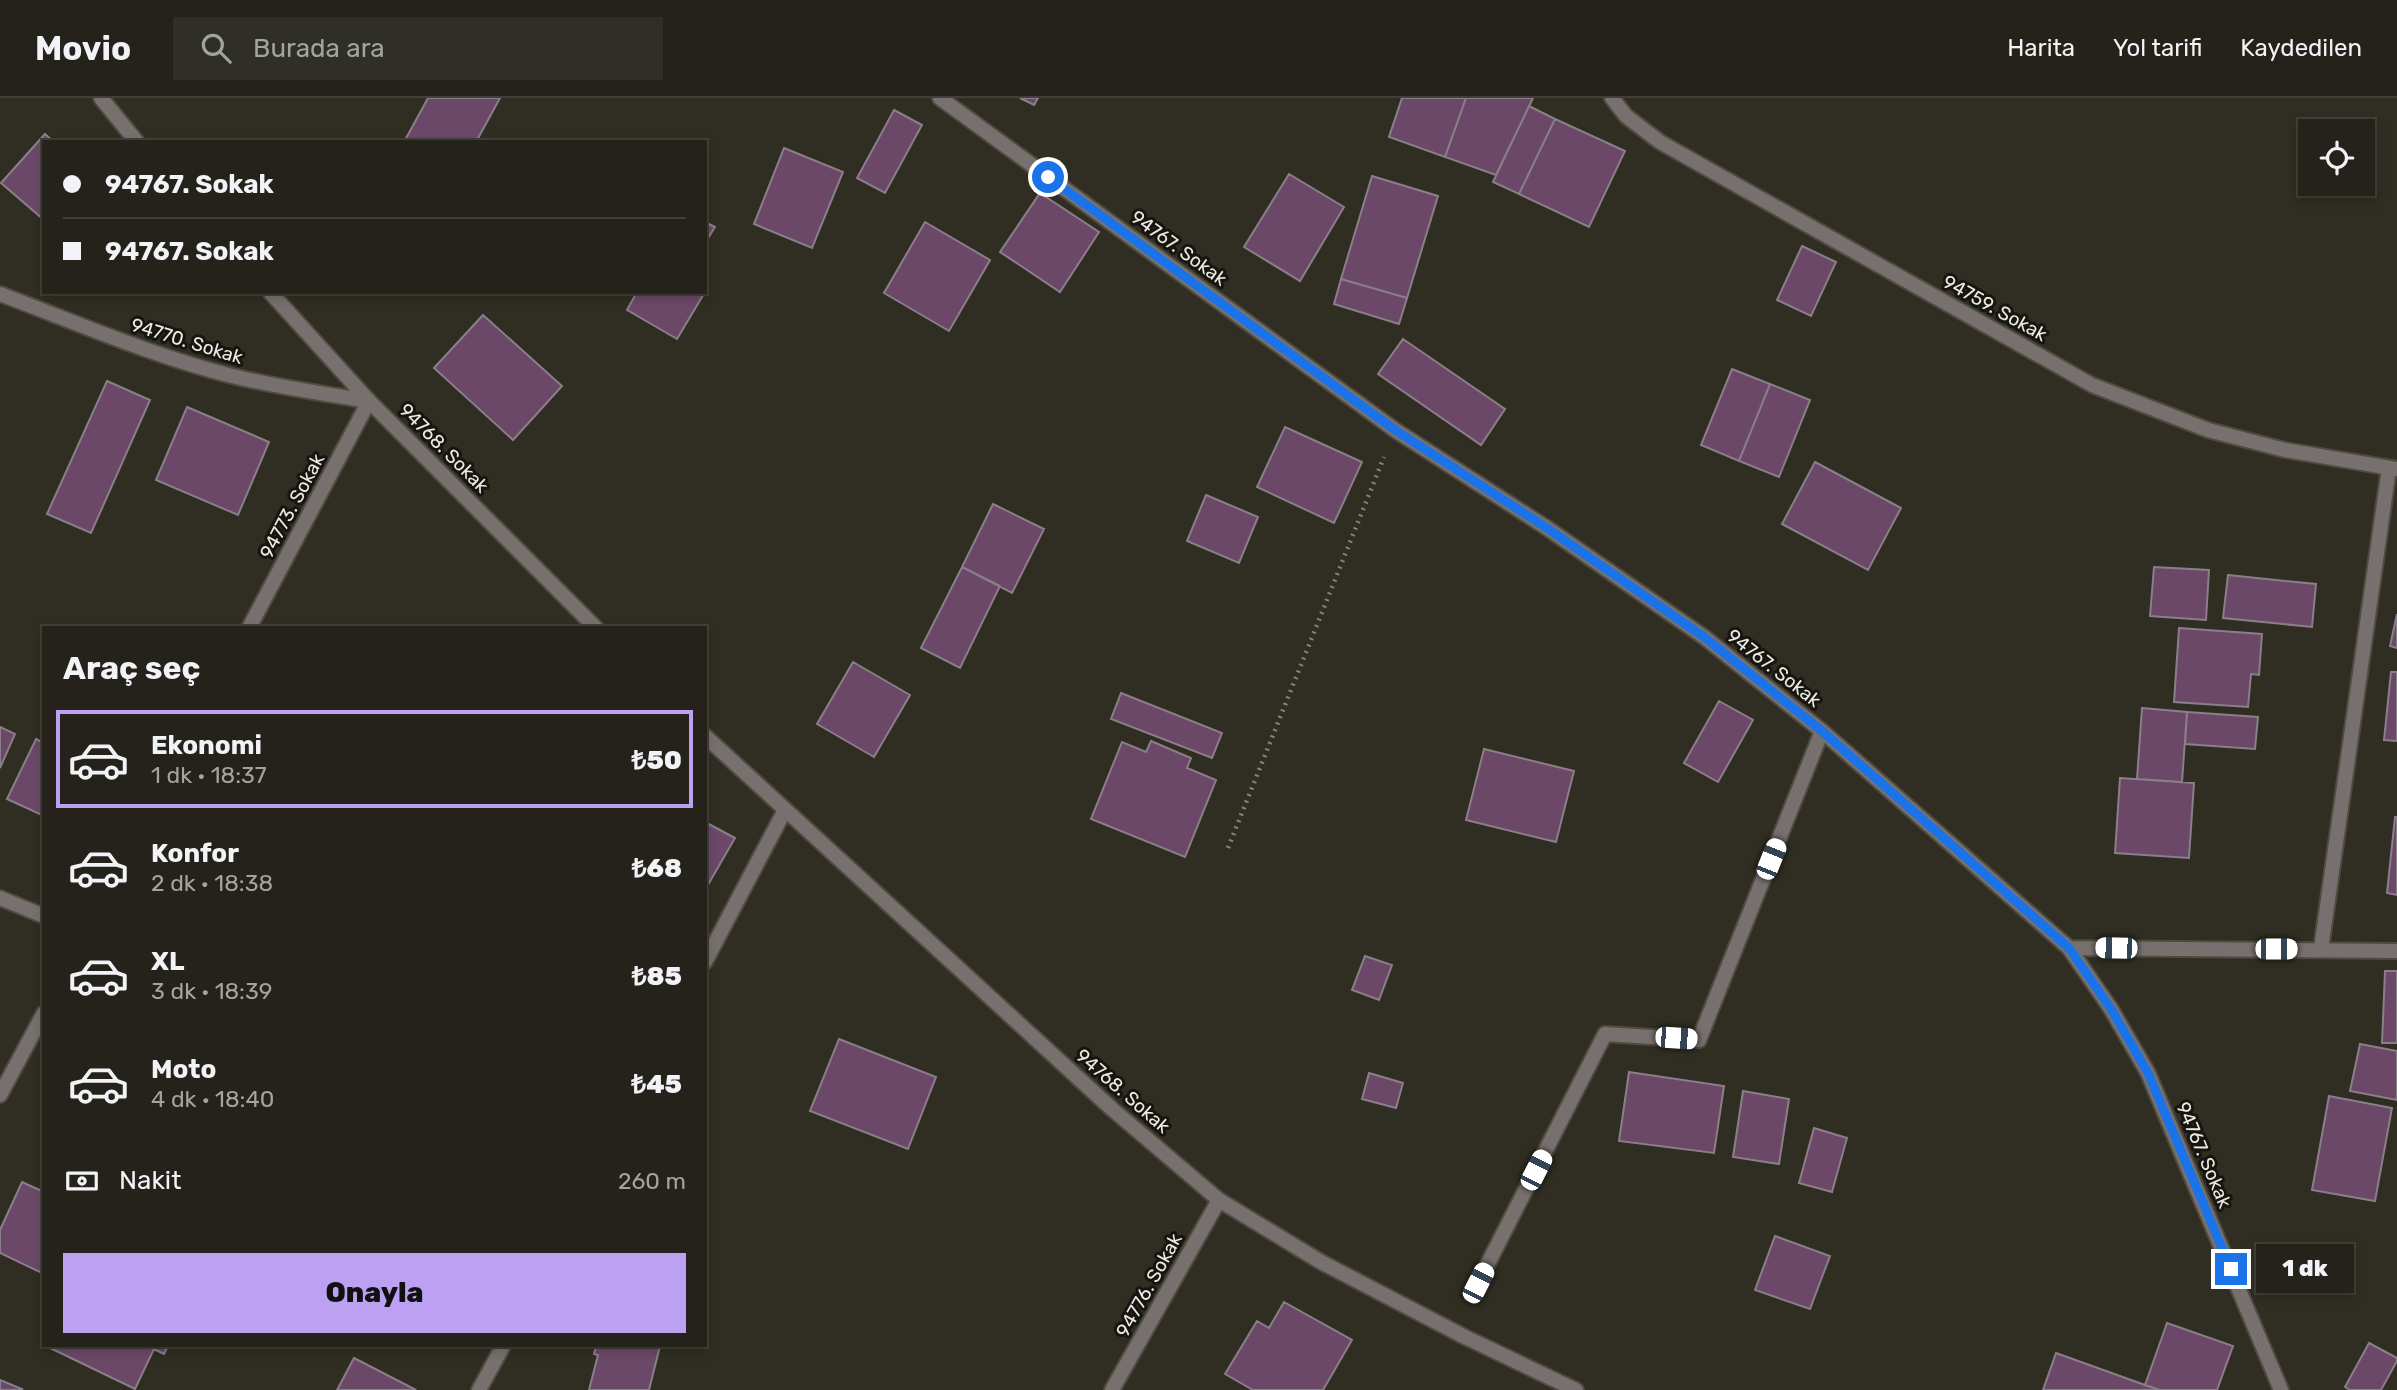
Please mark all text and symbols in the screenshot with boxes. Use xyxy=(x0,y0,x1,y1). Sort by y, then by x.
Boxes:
search box xyxy=(173,17,663,80)
text: Movio xyxy=(35,29,131,68)
icon: search xyxy=(197,29,235,67)
text: Burada ara xyxy=(253,33,385,64)
text: Harita xyxy=(2007,34,2075,62)
text: Yol tarifi xyxy=(2113,34,2202,62)
text: Kaydedilen xyxy=(2240,34,2362,62)
map controls xyxy=(2298,119,2375,196)
button: locate xyxy=(2298,119,2375,196)
route start xyxy=(1032,161,1064,193)
text: 94767. Sokak xyxy=(105,169,274,200)
street label: 94767. Sokak xyxy=(1127,205,1232,291)
text: 94767. Sokak xyxy=(105,236,274,267)
street label: 94759. Sokak xyxy=(1939,270,2051,346)
street label: 94770. Sokak xyxy=(128,313,246,369)
street label: 94768. Sokak xyxy=(394,398,494,498)
street label: 94773. Sokak xyxy=(255,449,329,562)
street label: 94767. Sokak xyxy=(1722,624,1826,712)
text: Araç seç xyxy=(63,649,200,687)
icon: car xyxy=(67,728,130,791)
text: Ekonomi xyxy=(151,730,262,761)
text: ₺50 xyxy=(632,745,682,776)
text: 1 dk · 18:37 xyxy=(151,761,267,789)
icon: car xyxy=(67,836,130,899)
car xyxy=(1754,836,1789,882)
text: Konfor xyxy=(151,838,239,869)
text: ₺68 xyxy=(632,853,682,884)
text: 2 dk · 18:38 xyxy=(151,869,273,897)
car xyxy=(2095,937,2138,959)
car xyxy=(2256,939,2298,960)
icon: car xyxy=(67,944,130,1007)
text: XL xyxy=(151,946,184,977)
text: ₺85 xyxy=(632,961,682,992)
text: 3 dk · 18:39 xyxy=(151,977,272,1005)
car xyxy=(1655,1026,1698,1050)
street label: 94768. Sokak xyxy=(1071,1044,1175,1138)
icon: car xyxy=(67,1052,130,1115)
text: Moto xyxy=(151,1054,216,1085)
text: ₺45 xyxy=(631,1069,682,1100)
text: 4 dk · 18:40 xyxy=(151,1085,274,1113)
street label: 94767. Sokak xyxy=(2171,1098,2237,1212)
car xyxy=(1518,1147,1555,1193)
icon: cash xyxy=(63,1162,101,1200)
text: Nakit xyxy=(119,1165,181,1196)
text: 260 m xyxy=(618,1167,686,1195)
street label: 94776. Sokak xyxy=(1111,1229,1187,1341)
callout: 1 dk xyxy=(2256,1244,2354,1294)
button: Onayla xyxy=(63,1253,686,1333)
route end xyxy=(2215,1253,2247,1285)
text: 1 dk xyxy=(2282,1254,2328,1282)
car xyxy=(1460,1260,1497,1306)

